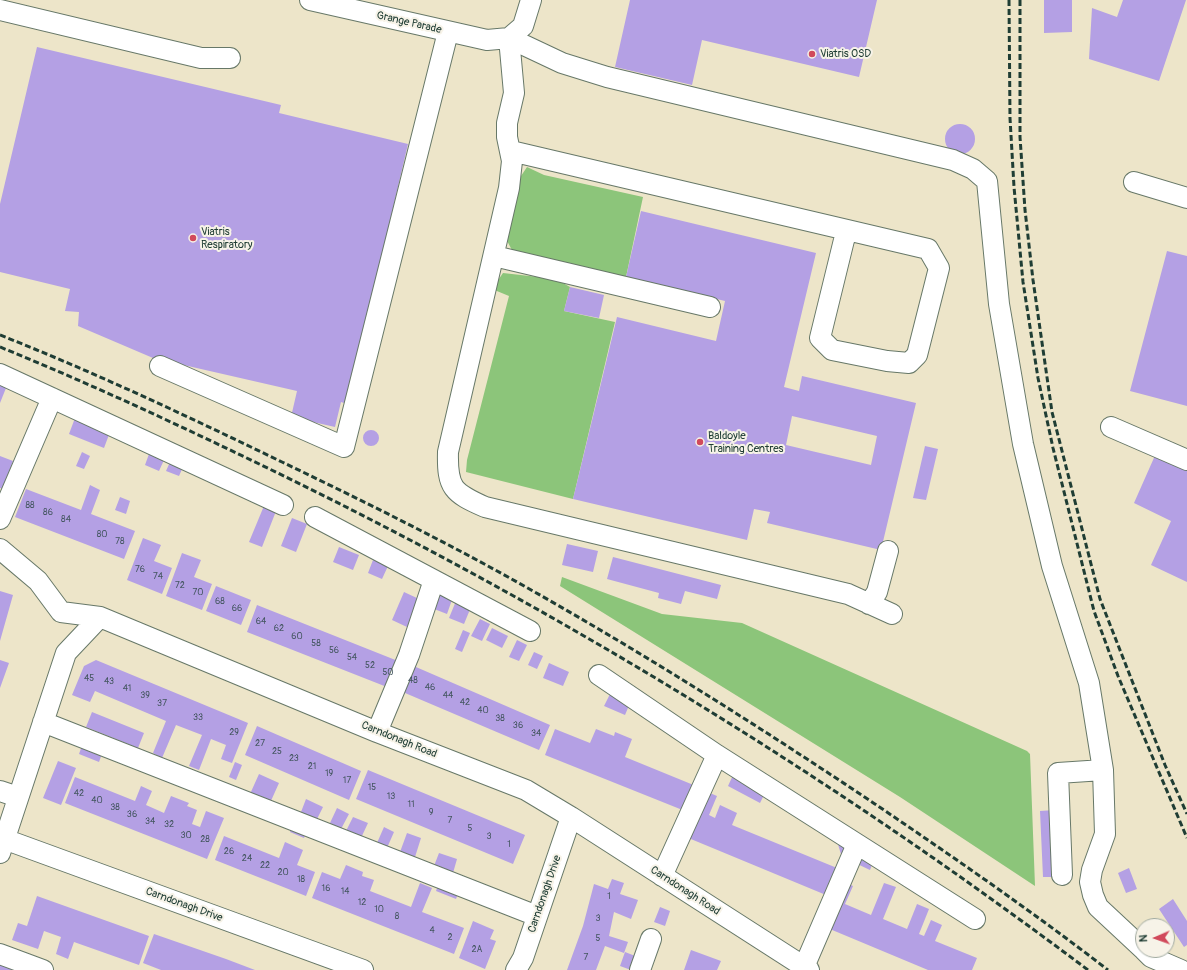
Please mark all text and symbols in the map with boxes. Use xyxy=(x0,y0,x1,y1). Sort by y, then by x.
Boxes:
street label: Grange Parade xyxy=(375,9,443,37)
place label: Viatris OSD xyxy=(820,47,871,61)
marker: Viatris OSD xyxy=(807,49,817,59)
place label: Viatris Respiratory xyxy=(201,225,253,251)
marker: Viatris Respiratory xyxy=(188,233,198,243)
place label: Baldoyle Training Centres xyxy=(708,429,783,455)
marker: Baldoyle Training Centres xyxy=(695,437,705,447)
house number: 88 xyxy=(25,501,35,511)
house number: 86 xyxy=(43,508,53,518)
house number: 84 xyxy=(61,515,71,525)
house number: 80 xyxy=(97,530,107,540)
house number: 78 xyxy=(115,537,125,547)
house number: 76 xyxy=(135,565,145,575)
house number: 74 xyxy=(153,572,163,582)
house number: 72 xyxy=(175,581,185,591)
house number: 70 xyxy=(193,588,203,598)
house number: 68 xyxy=(215,597,225,607)
house number: 66 xyxy=(232,604,242,614)
house number: 64 xyxy=(256,617,266,627)
house number: 62 xyxy=(274,624,284,634)
house number: 60 xyxy=(291,632,303,642)
house number: 58 xyxy=(311,639,321,649)
house number: 56 xyxy=(329,646,339,656)
house number: 54 xyxy=(347,653,357,663)
house number: 52 xyxy=(365,661,375,671)
house number: 50 xyxy=(382,668,394,678)
house number: 45 xyxy=(84,674,94,684)
house number: 48 xyxy=(408,676,418,686)
house number: 43 xyxy=(104,677,114,687)
house number: 46 xyxy=(425,683,435,693)
house number: 41 xyxy=(123,684,131,694)
house number: 39 xyxy=(140,691,150,701)
house number: 44 xyxy=(443,691,453,701)
house number: 42 xyxy=(460,698,470,708)
house number: 37 xyxy=(157,699,167,709)
house number: 40 xyxy=(477,706,489,716)
house number: 33 xyxy=(193,713,203,723)
house number: 38 xyxy=(495,714,505,724)
street label: Carndonagh Road xyxy=(359,719,439,761)
house number: 36 xyxy=(513,721,523,731)
house number: 29 xyxy=(229,728,239,738)
house number: 34 xyxy=(531,729,541,739)
house number: 27 xyxy=(255,739,265,749)
house number: 25 xyxy=(272,747,282,757)
house number: 23 xyxy=(289,754,299,764)
house number: 21 xyxy=(308,762,316,772)
house number: 19 xyxy=(325,769,333,779)
house number: 17 xyxy=(343,776,351,786)
house number: 15 xyxy=(368,783,376,793)
house number: 42 xyxy=(74,789,84,799)
house number: 13 xyxy=(387,792,395,802)
house number: 40 xyxy=(91,796,103,806)
house number: 11 xyxy=(407,800,415,810)
house number: 38 xyxy=(110,803,120,813)
house number: 9 xyxy=(429,808,433,818)
house number: 36 xyxy=(127,810,137,820)
house number: 7 xyxy=(448,816,452,826)
house number: 34 xyxy=(145,817,155,827)
house number: 32 xyxy=(164,820,174,830)
house number: 5 xyxy=(468,824,472,834)
house number: 30 xyxy=(180,831,192,841)
house number: 3 xyxy=(486,832,492,842)
house number: 28 xyxy=(200,835,210,845)
house number: 1 xyxy=(507,840,511,850)
house number: 26 xyxy=(224,847,234,857)
house number: 24 xyxy=(242,854,252,864)
street label: Carndonagh Drive xyxy=(526,854,564,934)
house number: 22 xyxy=(260,861,270,871)
street label: Carndonagh Road xyxy=(648,864,722,918)
house number: 20 xyxy=(277,868,289,878)
house number: 18 xyxy=(297,875,305,885)
house number: 16 xyxy=(322,884,330,894)
street label: Carndonagh Drive xyxy=(144,885,224,925)
house number: 14 xyxy=(341,887,349,897)
house number: 1 xyxy=(607,892,611,902)
house number: 12 xyxy=(358,898,366,908)
house number: 10 xyxy=(374,905,384,915)
house number: 8 xyxy=(395,912,399,922)
house number: 3 xyxy=(595,914,601,924)
north arrow xyxy=(1135,918,1175,958)
house number: 4 xyxy=(429,926,435,936)
house number: 2 xyxy=(447,933,453,943)
house number: 5 xyxy=(596,934,600,944)
text: N xyxy=(1137,934,1150,942)
house number: 2A xyxy=(472,945,482,955)
house number: 7 xyxy=(584,953,588,963)

